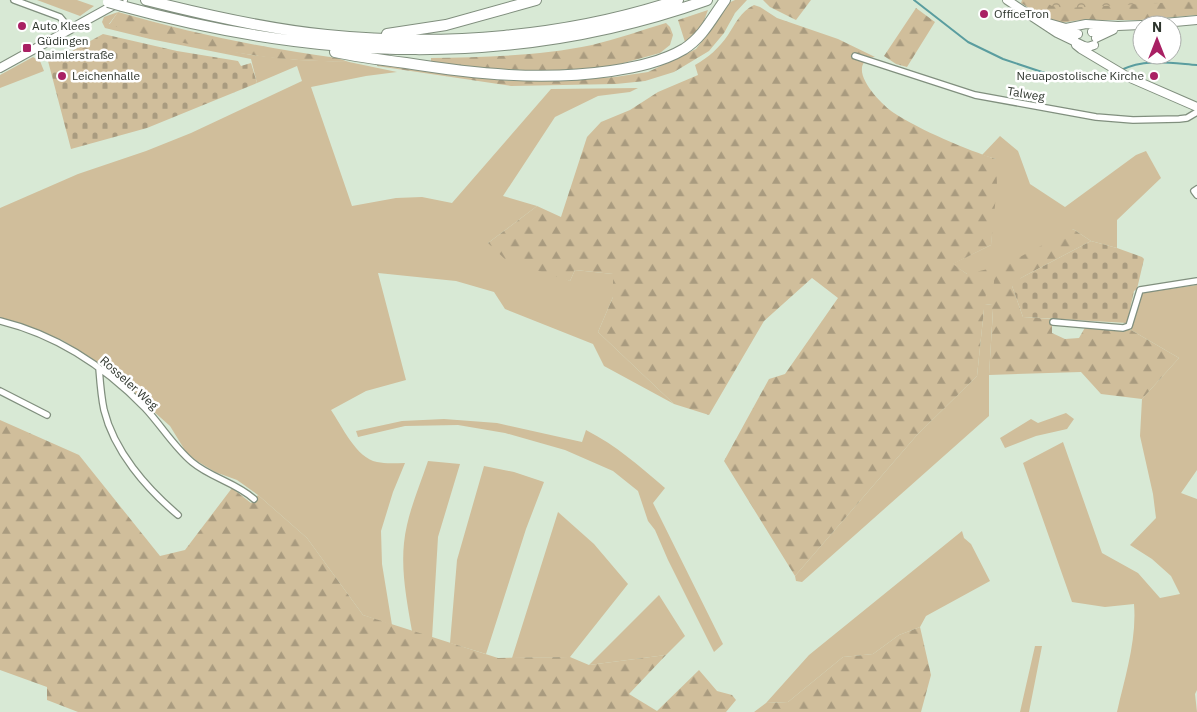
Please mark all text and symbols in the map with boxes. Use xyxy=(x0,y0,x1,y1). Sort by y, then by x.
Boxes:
place label: OfficeTron xyxy=(994,6,1049,21)
marker: OfficeTron xyxy=(978,8,990,20)
north arrow xyxy=(1132,15,1182,65)
place label: Auto Klees xyxy=(32,18,90,33)
text: N xyxy=(1152,18,1162,36)
marker: Auto Klees xyxy=(16,20,28,32)
place label: Güdingen Daimlerstraße xyxy=(37,33,115,62)
marker: Güdingen Daimlerstraße xyxy=(21,42,33,54)
place label: Leichenhalle xyxy=(72,68,140,83)
place label: Neuapostolische Kirche xyxy=(1017,68,1144,83)
marker: Leichenhalle xyxy=(56,70,68,82)
marker: Neuapostolische Kirche xyxy=(1148,70,1160,82)
street label: Talweg xyxy=(1006,83,1047,104)
street label: Rosseler Weg xyxy=(97,353,162,413)

